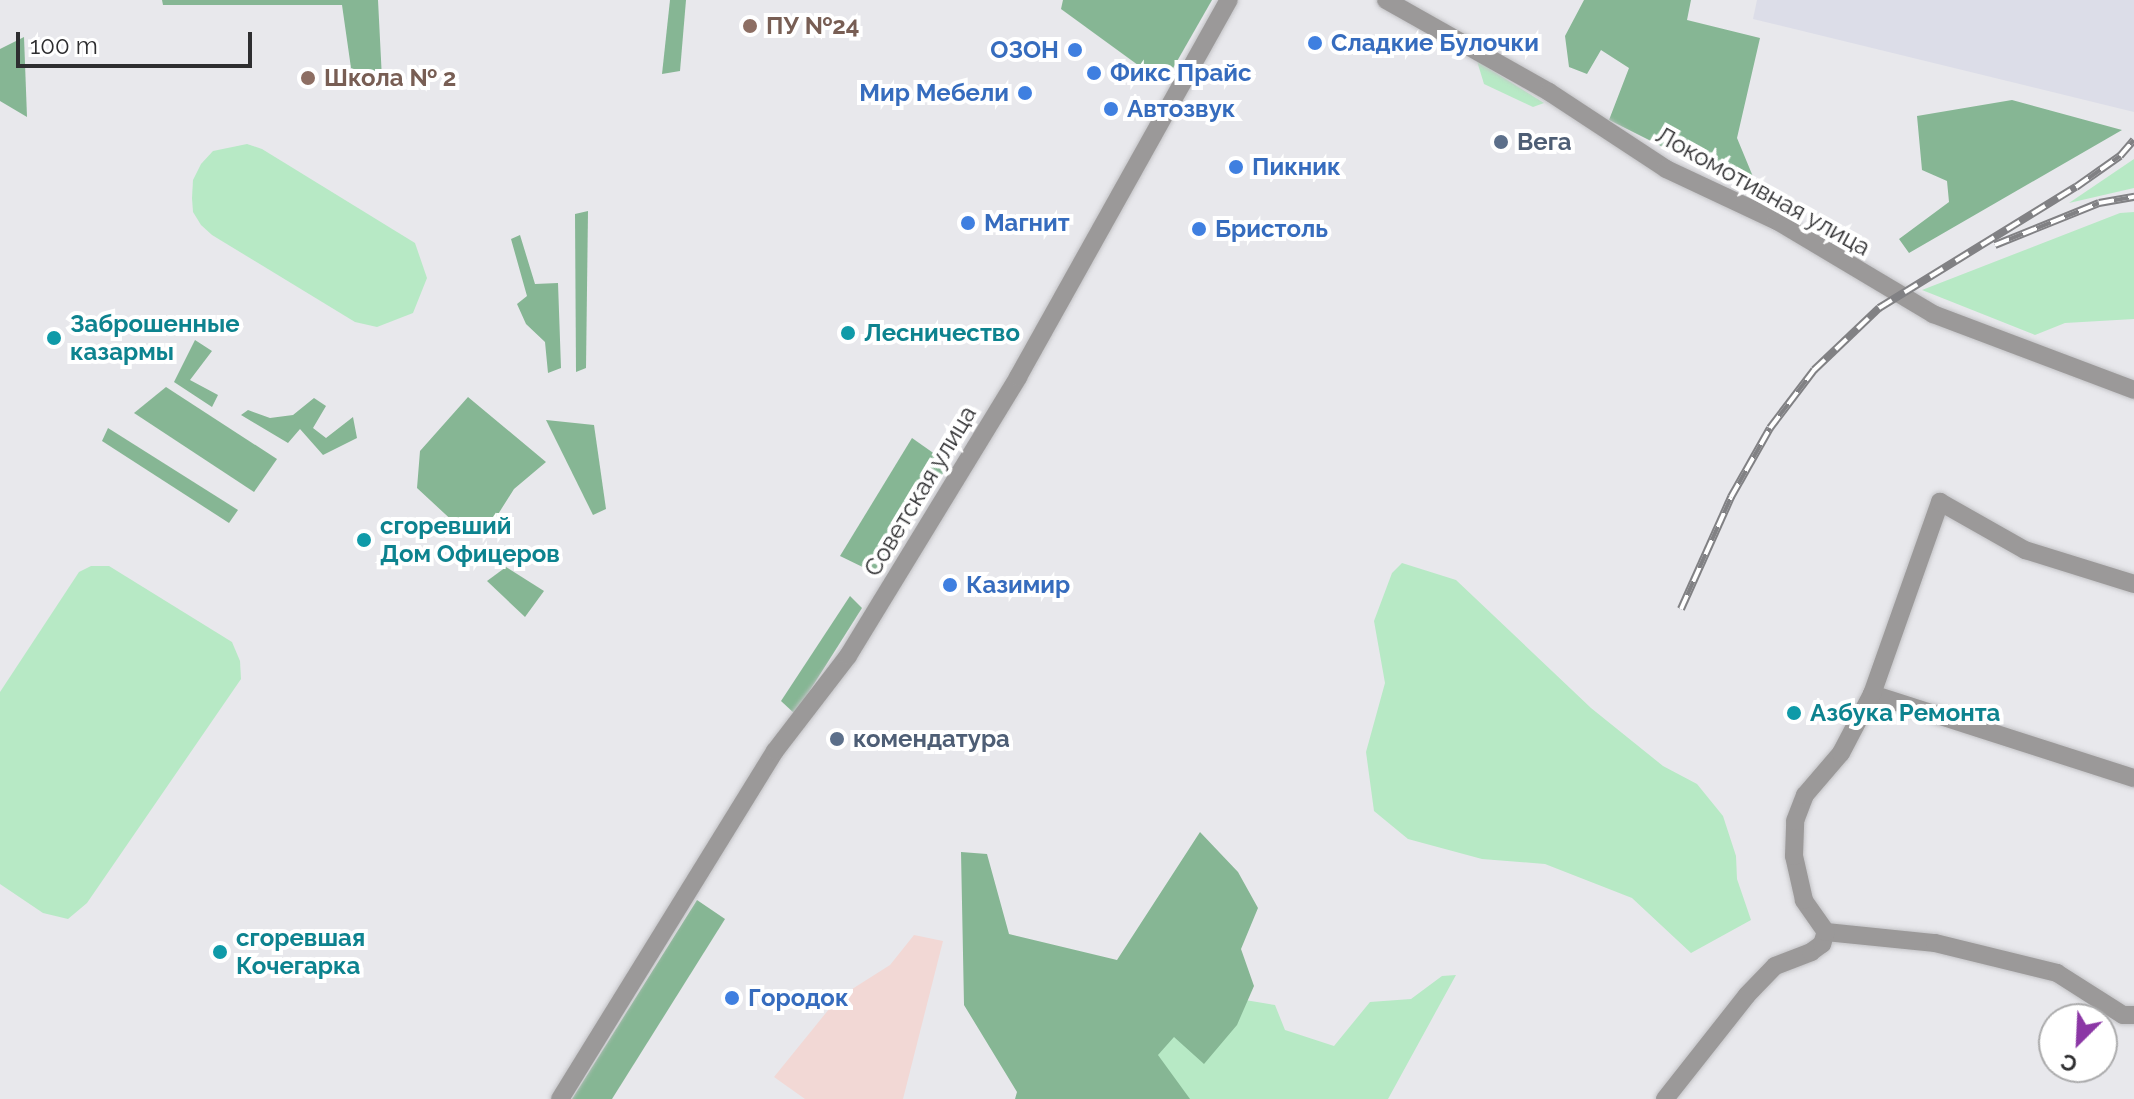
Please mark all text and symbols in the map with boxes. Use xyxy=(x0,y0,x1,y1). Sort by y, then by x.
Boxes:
place label: ПУ №24 xyxy=(766,12,860,40)
scale bar xyxy=(20,16,256,66)
marker: ПУ №24 xyxy=(741,17,759,35)
place label: Сладкие Булочки xyxy=(1331,29,1539,57)
text: 100 m xyxy=(30,31,98,60)
marker: Сладкие Булочки xyxy=(1306,34,1324,52)
place label: ОЗОН xyxy=(990,36,1059,64)
marker: ОЗОН xyxy=(1066,41,1084,59)
place label: Фикс Прайс xyxy=(1110,59,1251,87)
place label: Школа № 2 xyxy=(324,64,456,92)
marker: Фикс Прайс xyxy=(1085,64,1103,82)
marker: Школа № 2 xyxy=(299,69,317,87)
place label: Мир Мебели xyxy=(859,79,1009,107)
marker: Мир Мебели xyxy=(1016,84,1034,102)
place label: Автозвук xyxy=(1127,95,1236,123)
marker: Автозвук xyxy=(1102,100,1120,118)
street label: Локомотивная улица xyxy=(1651,120,1875,262)
place label: Вега xyxy=(1517,128,1572,156)
marker: Вега xyxy=(1492,133,1510,151)
place label: Пикник xyxy=(1252,153,1341,181)
marker: Пикник xyxy=(1227,158,1245,176)
place label: Магнит xyxy=(984,209,1070,237)
marker: Магнит xyxy=(959,214,977,232)
place label: Бристоль xyxy=(1215,215,1328,243)
marker: Бристоль xyxy=(1190,220,1208,238)
place label: Заброшенные казармы xyxy=(70,310,240,366)
place label: Лесничество xyxy=(864,319,1020,347)
marker: Лесничество xyxy=(839,324,857,342)
marker: Заброшенные казармы xyxy=(45,329,63,347)
street label: Советская улица xyxy=(858,400,982,582)
place label: сгоревший Дом Офицеров xyxy=(380,512,560,568)
marker: сгоревший Дом Офицеров xyxy=(355,531,373,549)
place label: Казимир xyxy=(966,571,1070,599)
marker: Казимир xyxy=(941,576,959,594)
place label: Азбука Ремонта xyxy=(1810,699,2000,727)
marker: Азбука Ремонта xyxy=(1785,704,1803,722)
place label: комендатура xyxy=(853,725,1010,753)
marker: комендатура xyxy=(828,730,846,748)
place label: сгоревшая Кочегарка xyxy=(236,924,365,980)
marker: сгоревшая Кочегарка xyxy=(211,943,229,961)
place label: Городок xyxy=(748,984,849,1012)
marker: Городок xyxy=(723,989,741,1007)
north arrow xyxy=(2038,1003,2118,1083)
text: С xyxy=(2057,1048,2081,1078)

